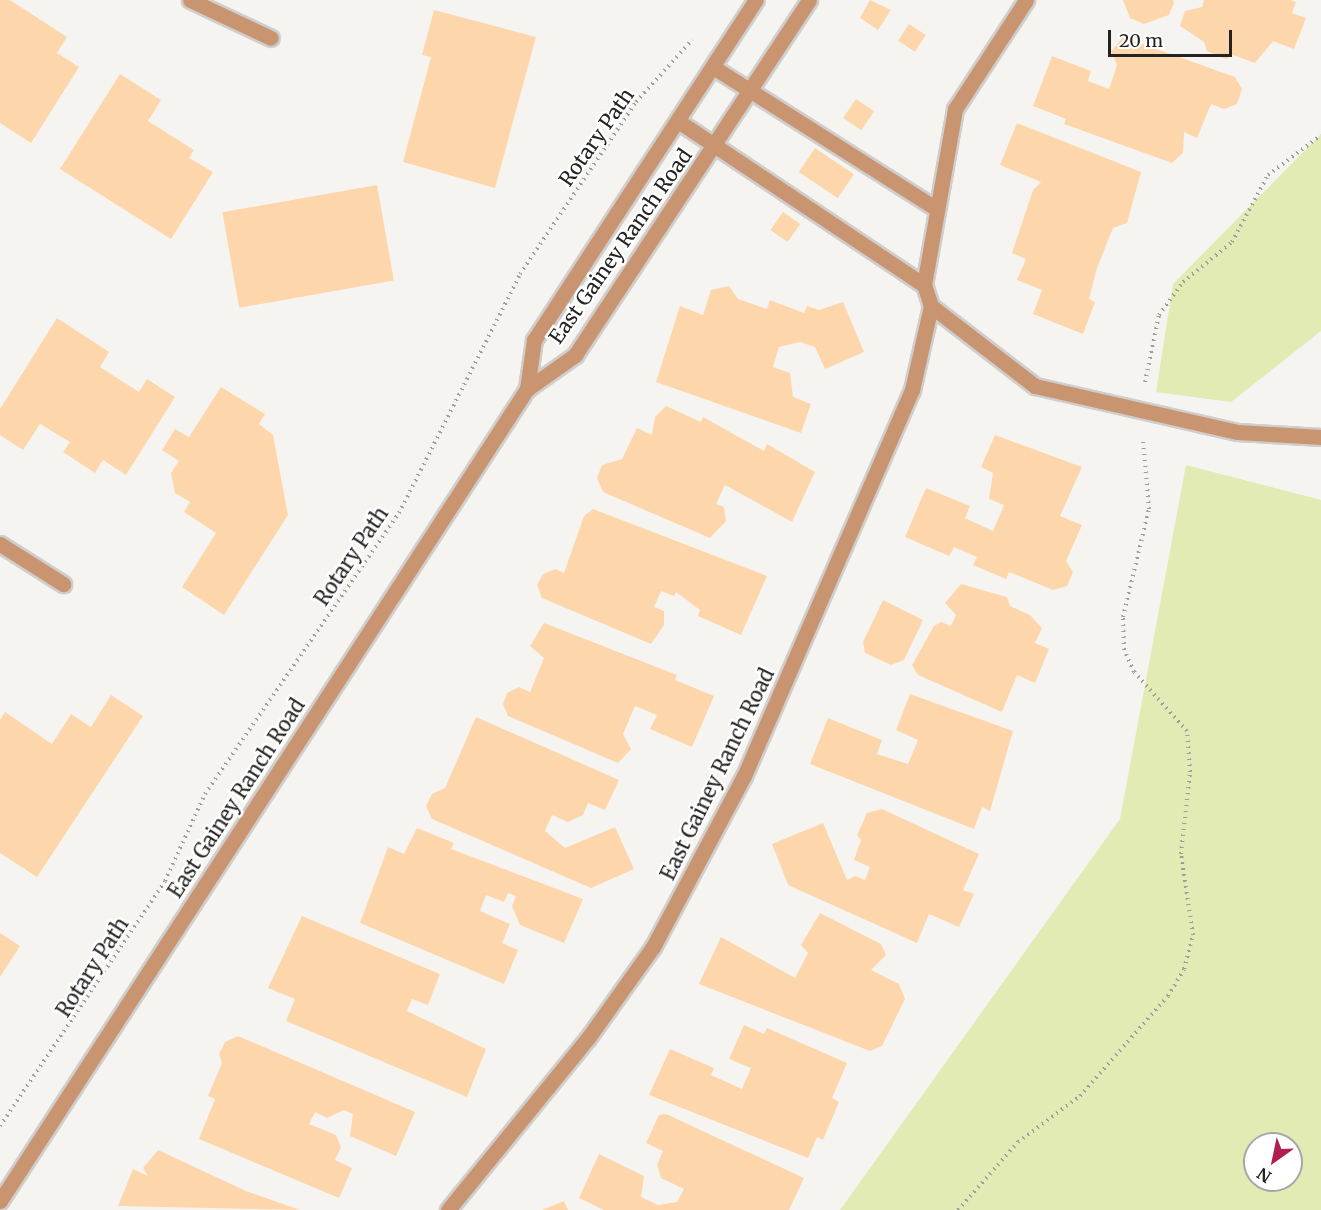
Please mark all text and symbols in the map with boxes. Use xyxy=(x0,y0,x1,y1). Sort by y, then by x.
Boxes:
scale bar xyxy=(1111,18,1236,56)
text: 20 m xyxy=(1119,29,1163,52)
street label: Rotary Path xyxy=(554,84,638,190)
street label: East Gainey Ranch Road xyxy=(543,144,697,348)
street label: Rotary Path xyxy=(309,502,393,610)
street label: East Gainey Ranch Road xyxy=(655,664,779,884)
street label: East Gainey Ranch Road xyxy=(163,694,309,902)
street label: Rotary Path xyxy=(51,913,133,1021)
north arrow xyxy=(1243,1132,1303,1192)
text: N xyxy=(1254,1164,1275,1187)

